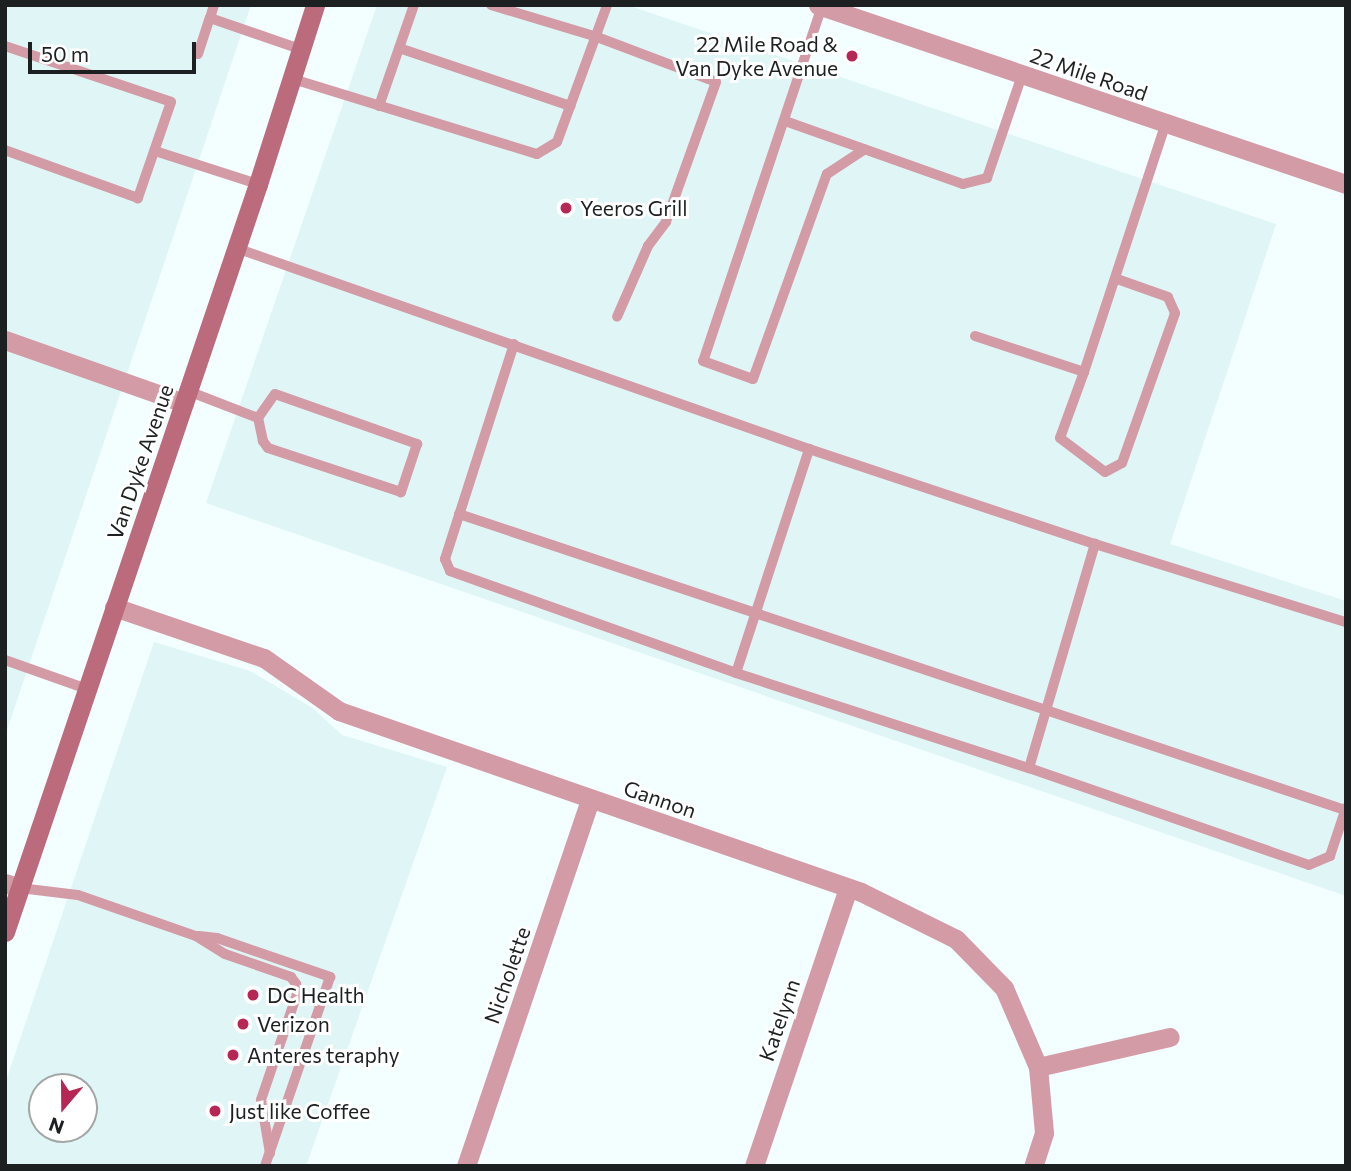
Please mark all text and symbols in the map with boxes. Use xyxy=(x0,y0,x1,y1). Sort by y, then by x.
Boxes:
scale bar xyxy=(32,28,200,72)
place label: 22 Mile Road & Van Dyke Avenue xyxy=(675,31,838,81)
text: 50 m xyxy=(41,41,89,66)
street label: 22 Mile Road xyxy=(1027,42,1151,106)
marker: 22 Mile Road & Van Dyke Avenue xyxy=(844,48,860,64)
place label: Yeeros Grill xyxy=(580,195,688,221)
marker: Yeeros Grill xyxy=(558,200,574,216)
street label: Van Dyke Avenue xyxy=(102,381,178,543)
street label: Gannon xyxy=(620,775,700,823)
street label: Nicholette xyxy=(479,923,535,1027)
street label: Katelynn xyxy=(753,976,805,1064)
place label: DC Health xyxy=(267,982,365,1008)
marker: DC Health xyxy=(245,987,261,1003)
place label: Verizon xyxy=(257,1011,330,1037)
marker: Verizon xyxy=(235,1016,251,1032)
place label: Anteres teraphy xyxy=(247,1042,400,1068)
marker: Anteres teraphy xyxy=(225,1047,241,1063)
north arrow xyxy=(28,1073,98,1143)
place label: Just like Coffee xyxy=(229,1098,370,1124)
marker: Just like Coffee xyxy=(207,1103,223,1119)
text: N xyxy=(46,1113,67,1140)

